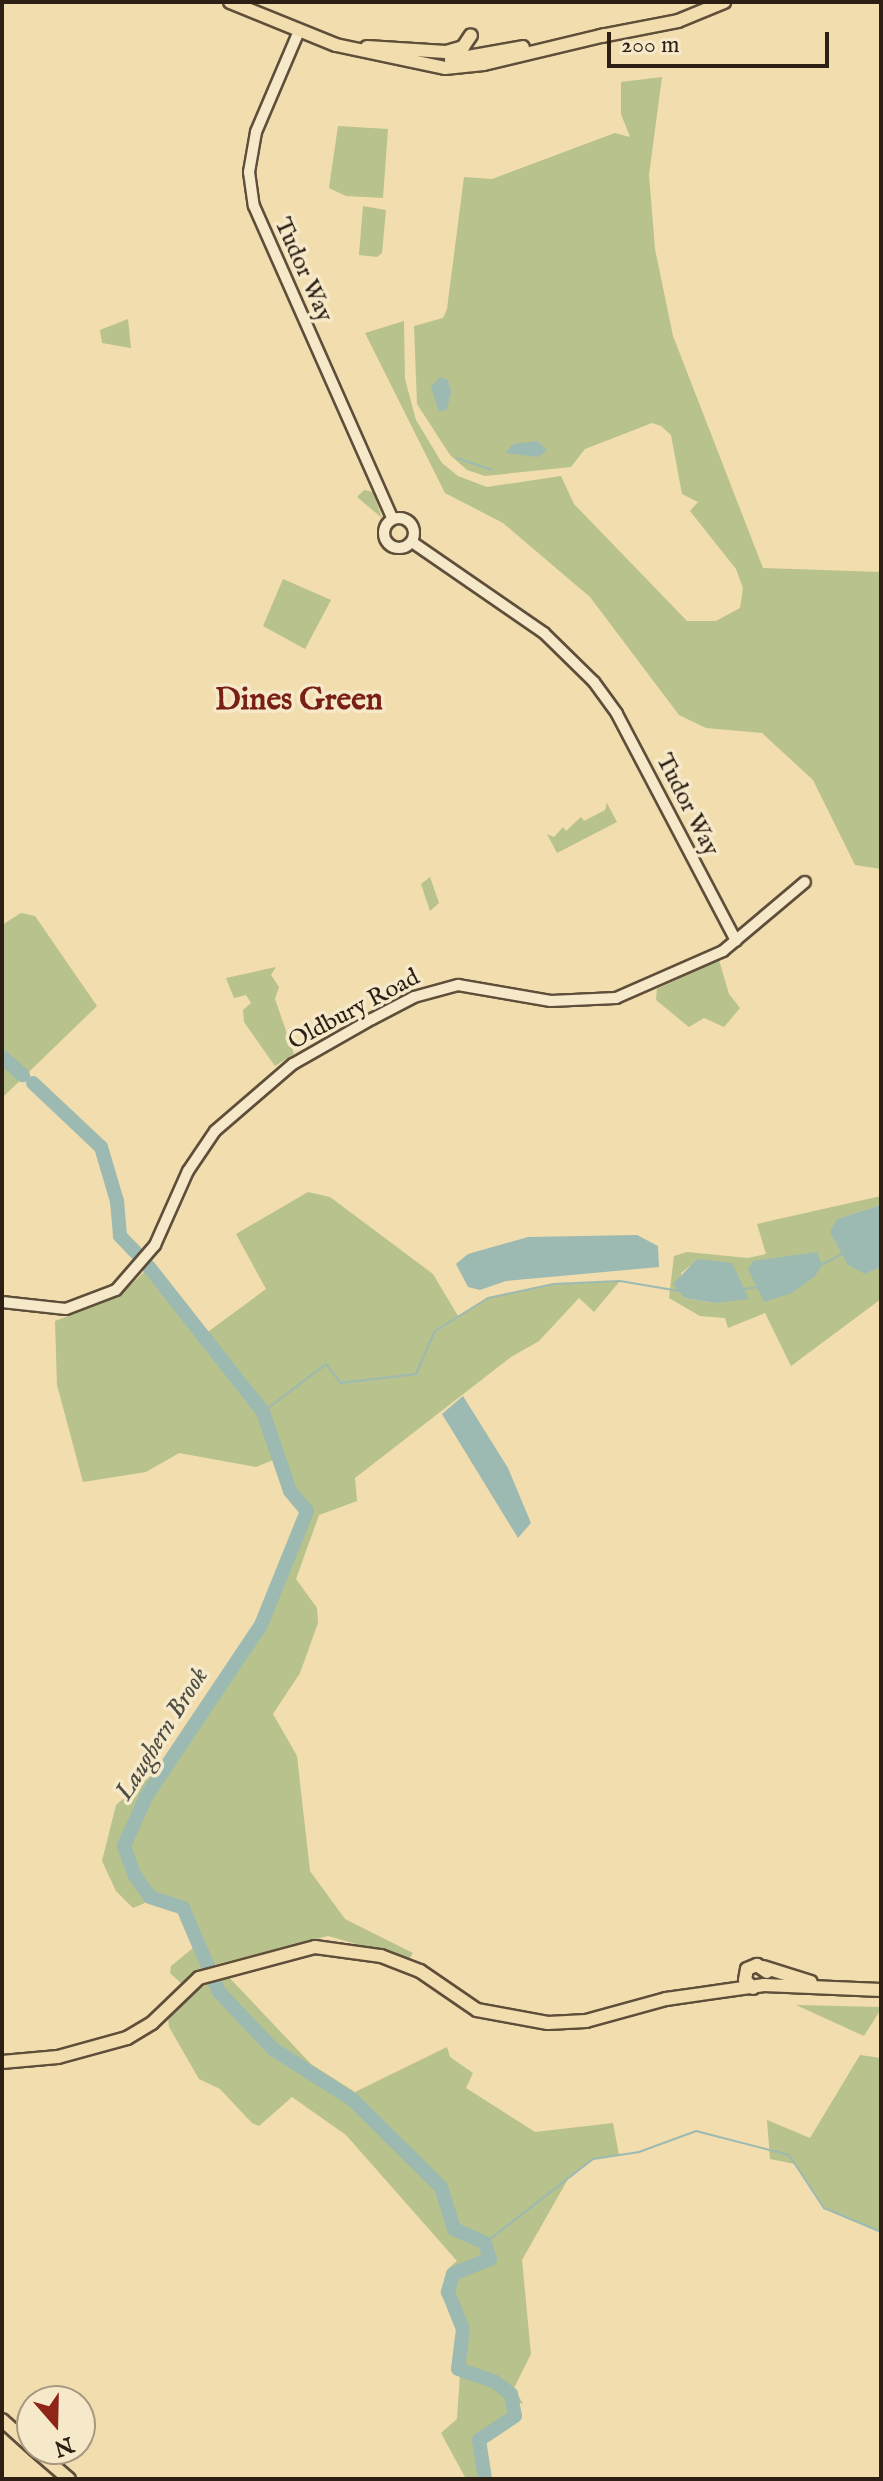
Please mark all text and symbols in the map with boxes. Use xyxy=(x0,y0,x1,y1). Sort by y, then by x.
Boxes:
scale bar xyxy=(611,16,833,66)
text: 200 m xyxy=(621,30,680,61)
street label: Tudor Way xyxy=(267,213,339,327)
district label: Dines Green xyxy=(215,682,383,720)
street label: Tudor Way xyxy=(649,749,725,861)
street label: Oldbury Road xyxy=(283,963,425,1057)
water label: Laughern Brook xyxy=(109,1662,215,1806)
north arrow xyxy=(16,2385,96,2465)
text: N xyxy=(50,2429,77,2462)

